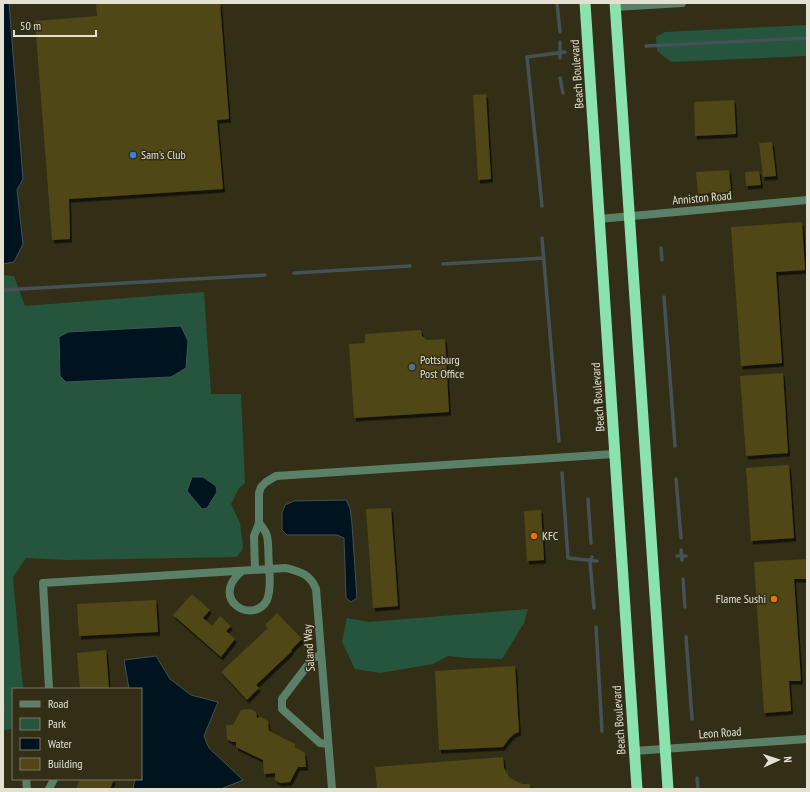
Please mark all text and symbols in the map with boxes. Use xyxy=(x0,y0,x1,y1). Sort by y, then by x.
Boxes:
scale bar xyxy=(14,12,96,38)
text: 50 m xyxy=(20,18,41,33)
street label: Beach Boulevard xyxy=(567,39,586,109)
place label: Sam's Club xyxy=(141,147,186,162)
marker: Sam's Club xyxy=(128,150,138,160)
street label: Anniston Road xyxy=(672,187,732,208)
place label: Pottsburg Post Office xyxy=(420,352,464,381)
marker: Pottsburg Post Office xyxy=(407,362,417,372)
street label: Beach Boulevard xyxy=(588,362,607,432)
place label: KFC xyxy=(542,528,559,543)
marker: KFC xyxy=(529,531,539,541)
place label: Flame Sushi xyxy=(716,591,766,606)
marker: Flame Sushi xyxy=(769,594,779,604)
street label: Saland Way xyxy=(299,623,318,672)
street label: Beach Boulevard xyxy=(609,685,628,755)
legend xyxy=(12,688,142,780)
text: Road xyxy=(48,696,68,711)
text: Park xyxy=(48,716,66,731)
street label: Leon Road xyxy=(698,724,742,741)
text: Water xyxy=(48,736,73,751)
north arrow xyxy=(758,740,798,780)
text: Building xyxy=(48,756,83,771)
text: N xyxy=(781,756,795,763)

